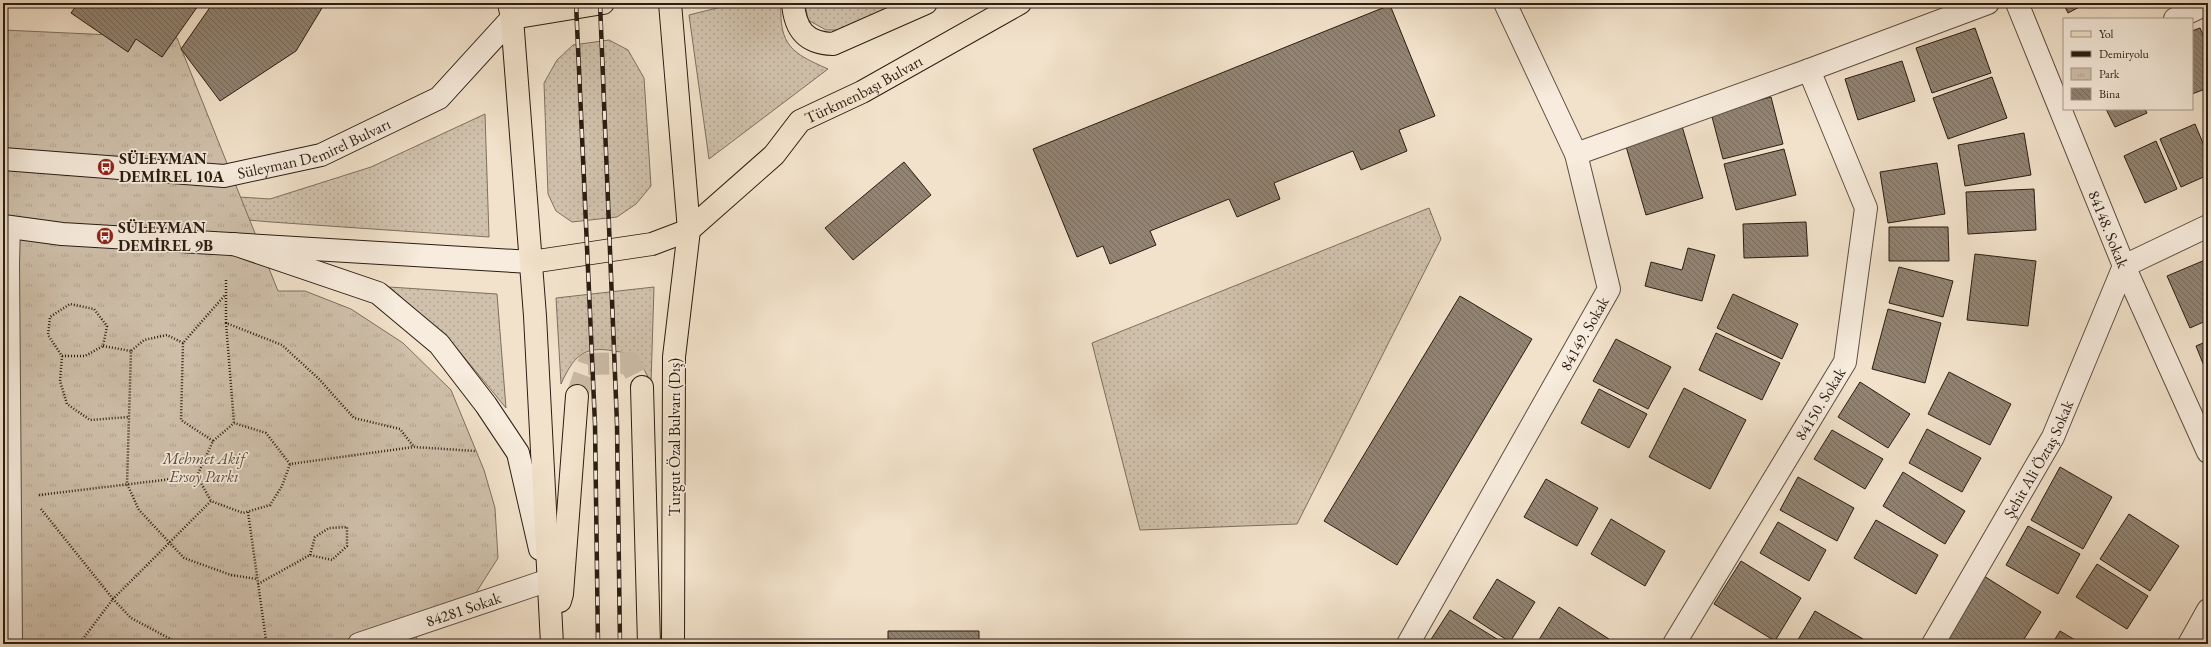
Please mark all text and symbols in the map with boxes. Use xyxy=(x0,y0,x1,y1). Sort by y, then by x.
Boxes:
legend xyxy=(2063,18,2193,110)
text: Yol xyxy=(2099,26,2113,42)
text: Demiryolu xyxy=(2099,46,2150,62)
street label: Türkmenbaşı Bulvarı xyxy=(801,50,926,128)
text: Park xyxy=(2099,66,2120,82)
text: Bina xyxy=(2099,86,2120,102)
street label: Süleyman Demirel Bulvarı xyxy=(235,113,394,183)
place label: SÜLEYMAN DEMİREL 10A xyxy=(119,148,224,187)
bus stop icon: SÜLEYMAN DEMİREL 10A xyxy=(96,157,116,177)
street label: 84148. Sokak xyxy=(2084,187,2134,271)
place label: SÜLEYMAN DEMİREL 9B xyxy=(118,217,213,256)
bus stop icon: SÜLEYMAN DEMİREL 9B xyxy=(95,226,115,246)
street label: 84149. Sokak xyxy=(1555,292,1613,374)
street label: Turgut Özal Bulvarı (Dış) xyxy=(664,358,685,516)
street label: 84150. Sokak xyxy=(1789,363,1850,444)
street label: Şehit Ali Öztaş Sokak xyxy=(1998,396,2078,522)
park label: Mehmet Akif Ersoy Parkı xyxy=(162,448,249,487)
street label: 84281 Sokak xyxy=(423,586,504,631)

